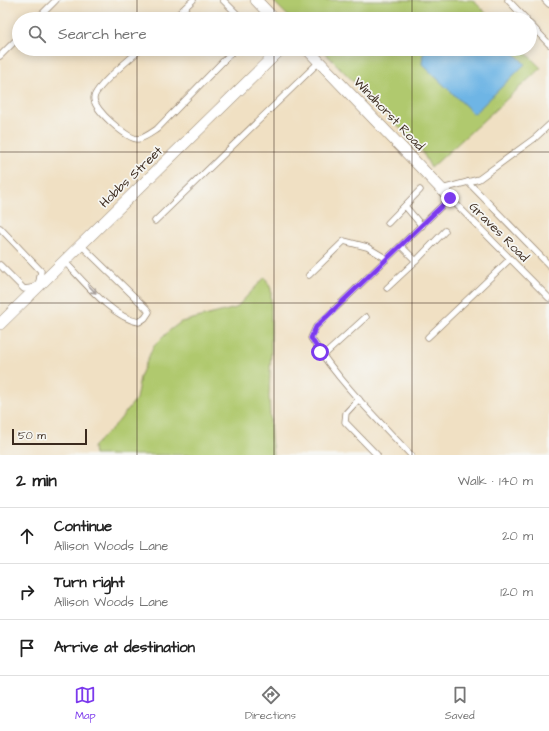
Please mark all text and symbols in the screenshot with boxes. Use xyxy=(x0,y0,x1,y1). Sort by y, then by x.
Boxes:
search box xyxy=(12,12,537,56)
icon: search xyxy=(26,23,48,45)
text: Search here xyxy=(58,24,147,45)
street label: Windhorst Road xyxy=(349,74,429,155)
street label: Hobbs Street xyxy=(95,142,167,212)
route end xyxy=(441,189,459,207)
street label: Graves Road xyxy=(465,198,533,266)
one-way arrow xyxy=(87,284,96,294)
route start xyxy=(311,343,329,361)
scale bar xyxy=(12,427,87,446)
text: 50 m xyxy=(18,428,46,443)
text: 2 min xyxy=(16,469,57,493)
text: Walk · 140 m xyxy=(458,472,533,490)
text: Continue xyxy=(54,516,112,537)
icon: ahead xyxy=(16,525,38,547)
text: 20 m xyxy=(502,527,533,545)
text: Allison Woods Lane xyxy=(54,537,168,555)
text: Turn right xyxy=(54,572,125,593)
icon: right xyxy=(16,581,38,603)
text: 120 m xyxy=(500,583,533,601)
text: Allison Woods Lane xyxy=(54,593,168,611)
icon: arrive xyxy=(16,637,38,659)
text: Arrive at destination xyxy=(54,637,195,658)
tab: Map xyxy=(74,684,96,723)
tab: Directions xyxy=(245,684,296,723)
tab: Saved xyxy=(445,684,475,723)

